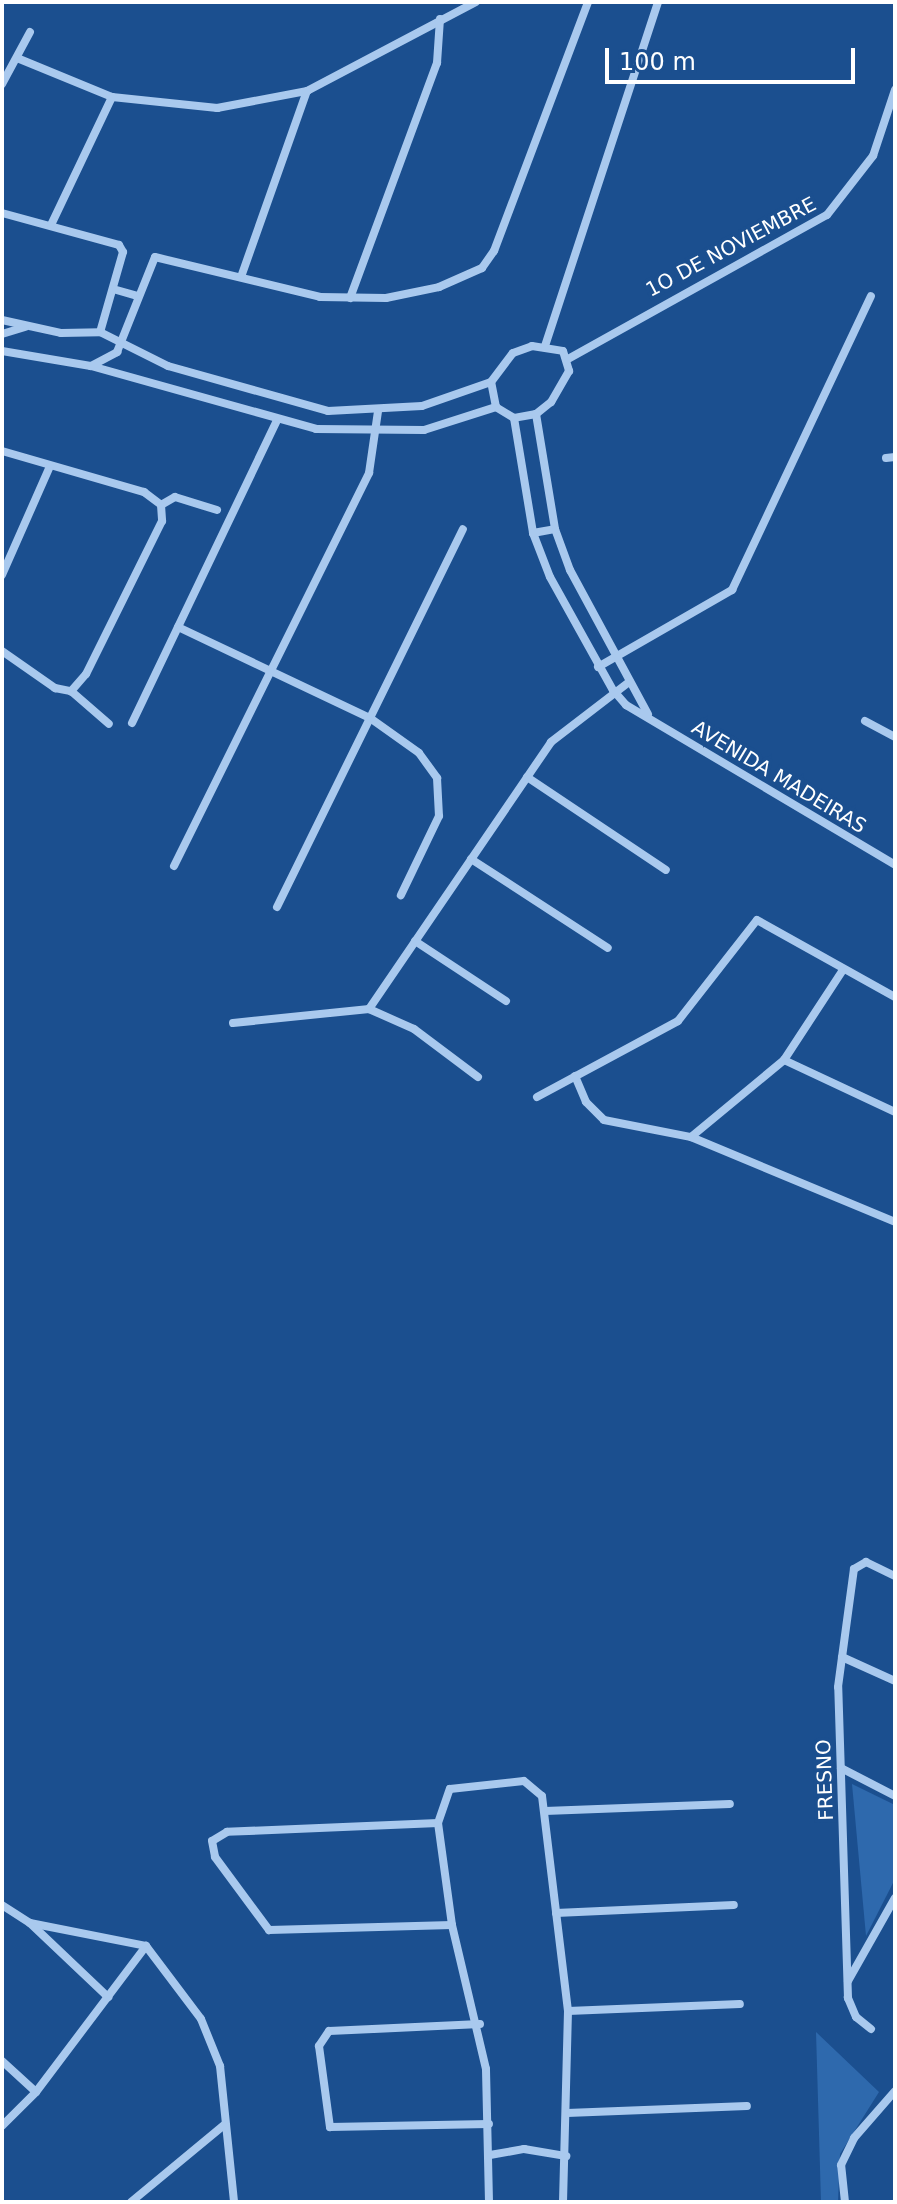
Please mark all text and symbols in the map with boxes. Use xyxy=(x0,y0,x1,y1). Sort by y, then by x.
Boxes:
scale bar xyxy=(609,32,859,82)
text: 100 m xyxy=(619,48,696,76)
street label: 1O DE NOVIEMBRE xyxy=(642,192,820,302)
street label: AVENIDA MADEIRAS xyxy=(688,715,870,839)
street label: FRESNO xyxy=(812,1739,838,1821)

